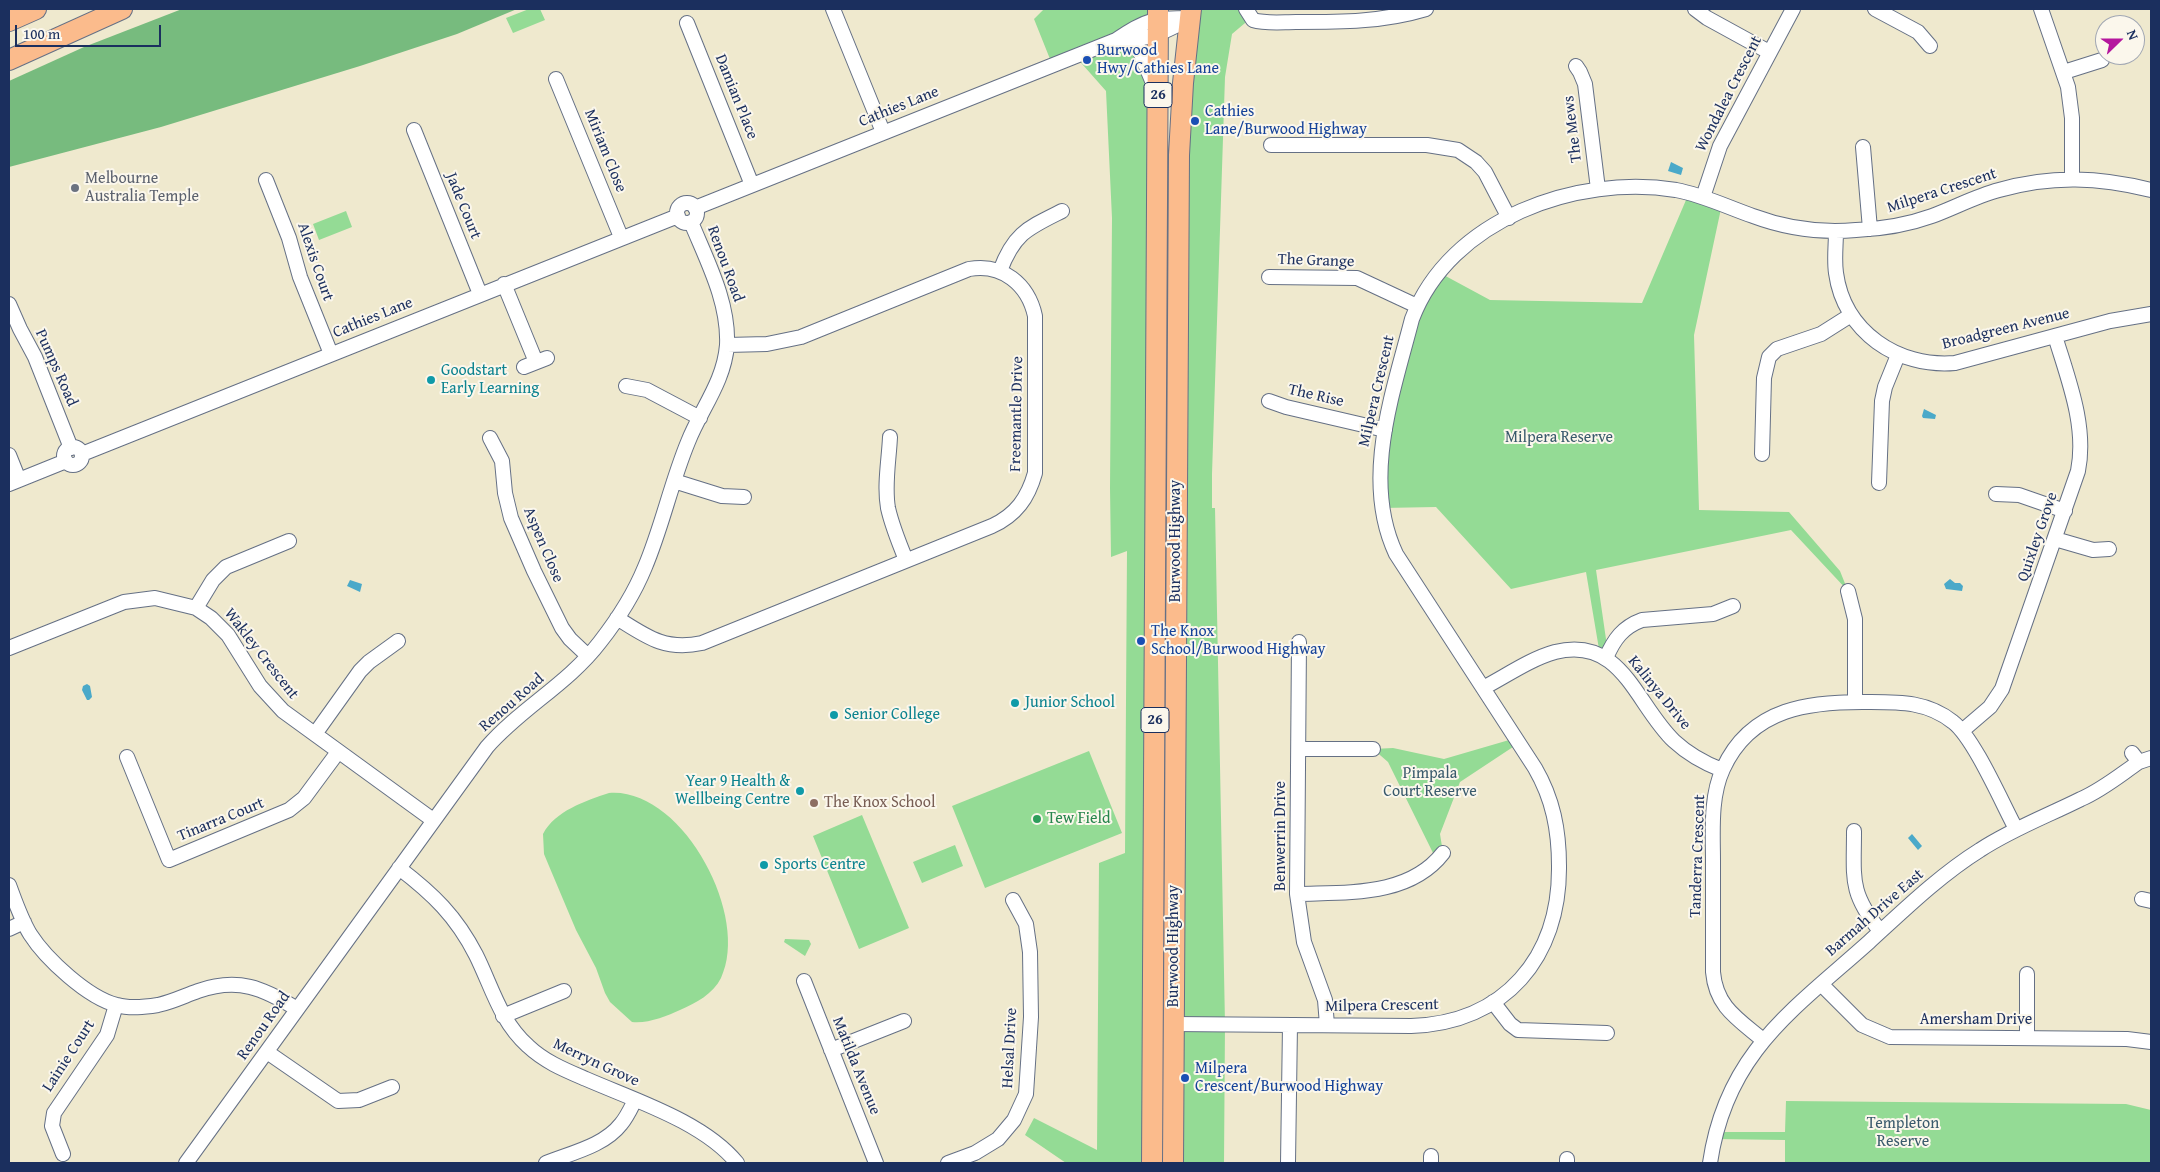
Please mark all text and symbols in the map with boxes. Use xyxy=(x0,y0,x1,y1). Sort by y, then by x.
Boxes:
scale bar xyxy=(18,15,164,47)
north arrow xyxy=(2095,15,2145,65)
text: 100 m xyxy=(23,23,60,44)
text: N xyxy=(2122,27,2144,43)
street label: Wondalea Crescent xyxy=(1692,33,1766,155)
place label: Burwood Hwy/Cathies Lane xyxy=(1097,41,1219,79)
street label: Damian Place xyxy=(710,52,762,142)
marker: Burwood Hwy/Cathies Lane xyxy=(1081,54,1093,66)
street label: Cathies Lane xyxy=(856,82,942,132)
road number: 26 xyxy=(1144,82,1172,108)
street label: The Mews xyxy=(1559,94,1587,164)
place label: Cathies Lane/Burwood Highway xyxy=(1205,102,1367,140)
street label: Miriam Close xyxy=(580,107,630,195)
marker: Cathies Lane/Burwood Highway xyxy=(1189,115,1201,127)
street label: Milpera Crescent xyxy=(1885,164,1999,218)
place label: Melbourne Australia Temple xyxy=(85,169,199,207)
street label: Jade Court xyxy=(441,170,485,242)
marker: Melbourne Australia Temple xyxy=(69,182,81,194)
street label: Alexis Court xyxy=(293,220,337,304)
street label: Renou Road xyxy=(702,223,748,305)
street label: The Grange xyxy=(1277,250,1355,272)
street label: Cathies Lane xyxy=(330,293,416,343)
street label: Broadgreen Avenue xyxy=(1940,304,2072,354)
street label: Pumps Road xyxy=(30,326,82,410)
street label: Milpera Crescent xyxy=(1355,333,1399,449)
street label: Freemantle Drive xyxy=(1006,356,1028,472)
place label: Goodstart Early Learning xyxy=(441,361,539,399)
marker: Goodstart Early Learning xyxy=(425,374,437,386)
street label: The Rise xyxy=(1286,380,1346,412)
park label: Milpera Reserve xyxy=(1505,428,1613,448)
street label: Burwood Highway xyxy=(1166,480,1186,602)
street label: Quixley Grove xyxy=(2014,490,2062,584)
street label: Aspen Close xyxy=(519,504,567,586)
street label: Wakley Crescent xyxy=(219,605,303,703)
place label: The Knox School/Burwood Highway xyxy=(1151,622,1326,660)
marker: The Knox School/Burwood Highway xyxy=(1135,635,1147,647)
street label: Kalinya Drive xyxy=(1623,652,1695,734)
street label: Renou Road xyxy=(476,670,548,736)
place label: Junior School xyxy=(1025,693,1115,713)
marker: Junior School xyxy=(1009,697,1021,709)
place label: Senior College xyxy=(844,705,940,725)
road number: 26 xyxy=(1141,708,1169,732)
marker: Senior College xyxy=(828,709,840,721)
park label: Pimpala Court Reserve xyxy=(1383,764,1477,802)
place label: Year 9 Health & Wellbeing Centre xyxy=(675,772,790,810)
street label: Benwerrin Drive xyxy=(1271,781,1291,891)
marker: Year 9 Health & Wellbeing Centre xyxy=(794,785,806,797)
place label: The Knox School xyxy=(824,793,935,813)
street label: Tinarra Court xyxy=(175,794,267,846)
street label: Tanderra Crescent xyxy=(1686,794,1710,918)
marker: The Knox School xyxy=(808,797,820,809)
place label: Tew Field xyxy=(1047,809,1111,829)
marker: Tew Field xyxy=(1031,813,1043,825)
place label: Sports Centre xyxy=(774,855,865,875)
marker: Sports Centre xyxy=(758,859,770,871)
street label: Barmah Drive East xyxy=(1822,865,1928,961)
street label: Burwood Highway xyxy=(1164,885,1184,1007)
street label: Renou Road xyxy=(233,988,295,1064)
street label: Milpera Crescent xyxy=(1325,995,1439,1017)
street label: Helsal Drive xyxy=(998,1007,1022,1089)
street label: Amersham Drive xyxy=(1920,1010,2032,1030)
street label: Matilda Avenue xyxy=(828,1014,884,1118)
street label: Lainie Court xyxy=(39,1016,99,1096)
street label: Merryn Grove xyxy=(550,1035,642,1091)
place label: Milpera Crescent/Burwood Highway xyxy=(1195,1059,1383,1097)
marker: Milpera Crescent/Burwood Highway xyxy=(1179,1072,1191,1084)
park label: Templeton Reserve xyxy=(1867,1114,1939,1152)

